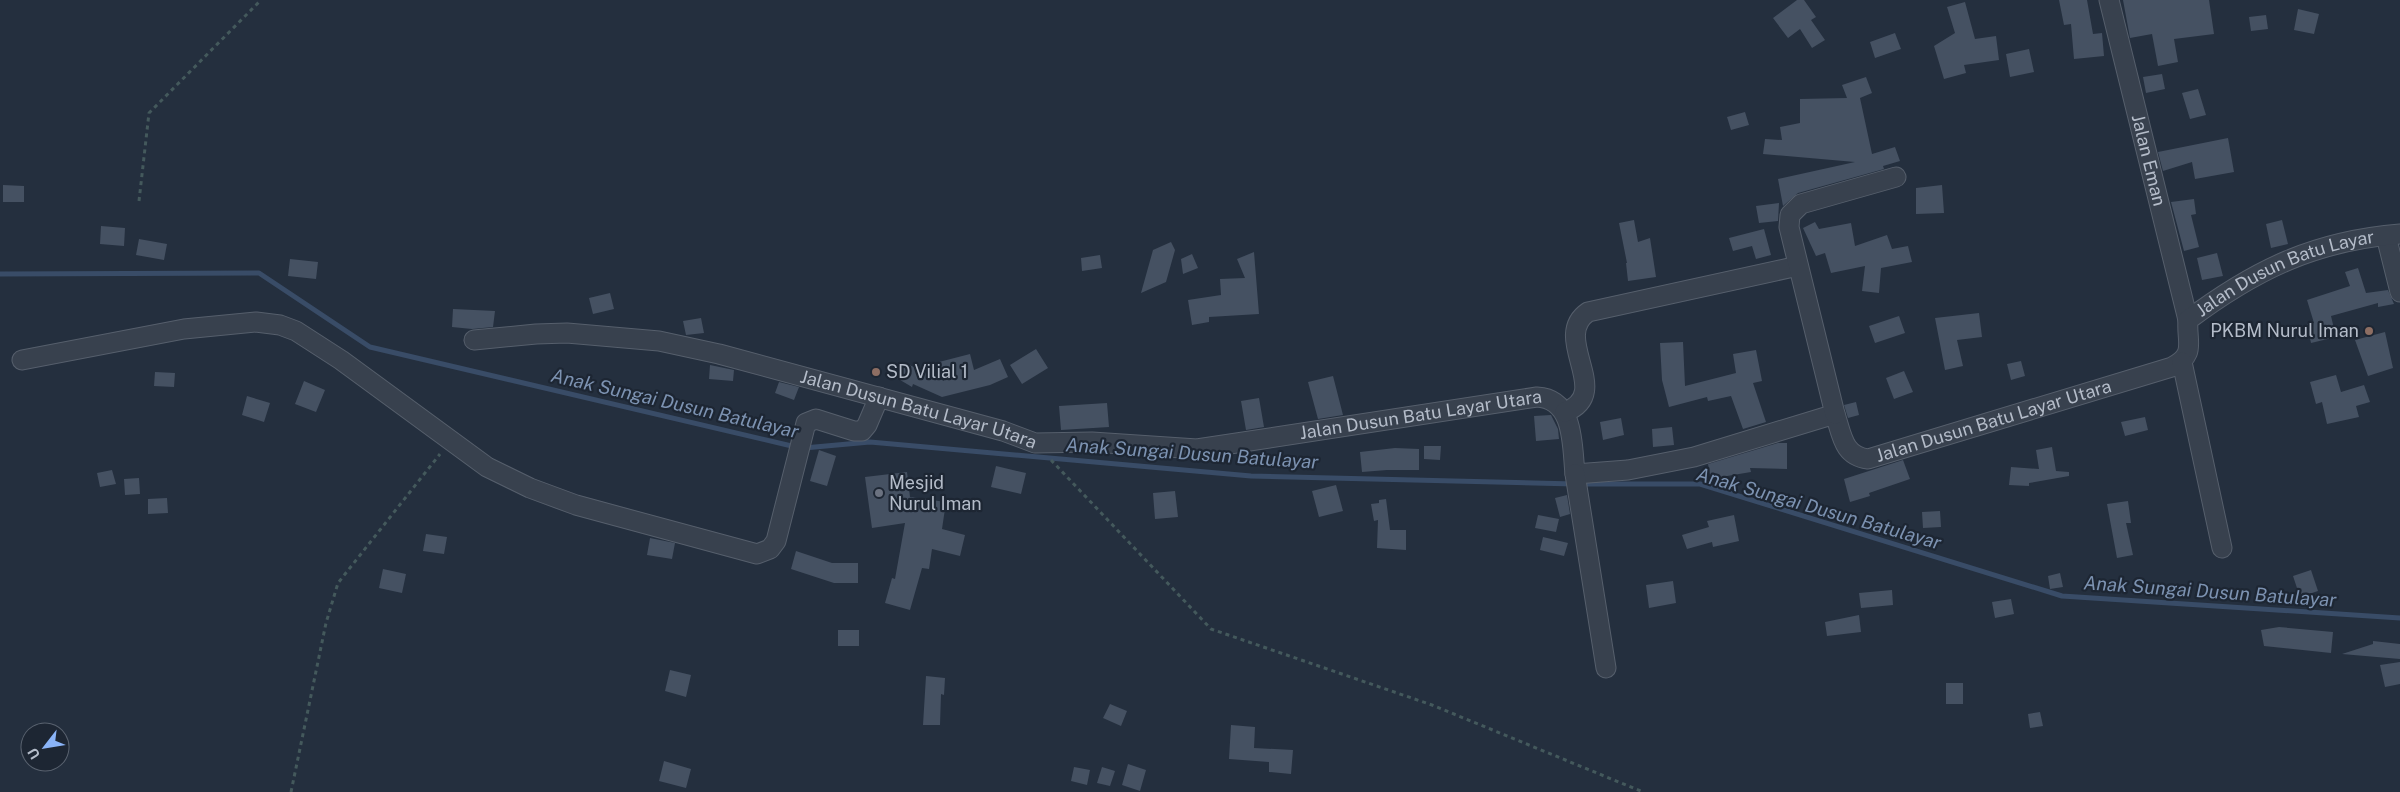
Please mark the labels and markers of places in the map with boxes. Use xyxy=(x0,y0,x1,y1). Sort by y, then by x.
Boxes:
place label: PKBM Nurul Iman xyxy=(2210,320,2359,341)
marker: PKBM Nurul Iman xyxy=(2363,325,2375,337)
place label: SD Vilial 1 xyxy=(886,361,968,382)
marker: SD Vilial 1 xyxy=(870,366,882,378)
place label: Mesjid Nurul Iman xyxy=(889,472,982,514)
marker: Mesjid Nurul Iman xyxy=(873,487,885,499)

